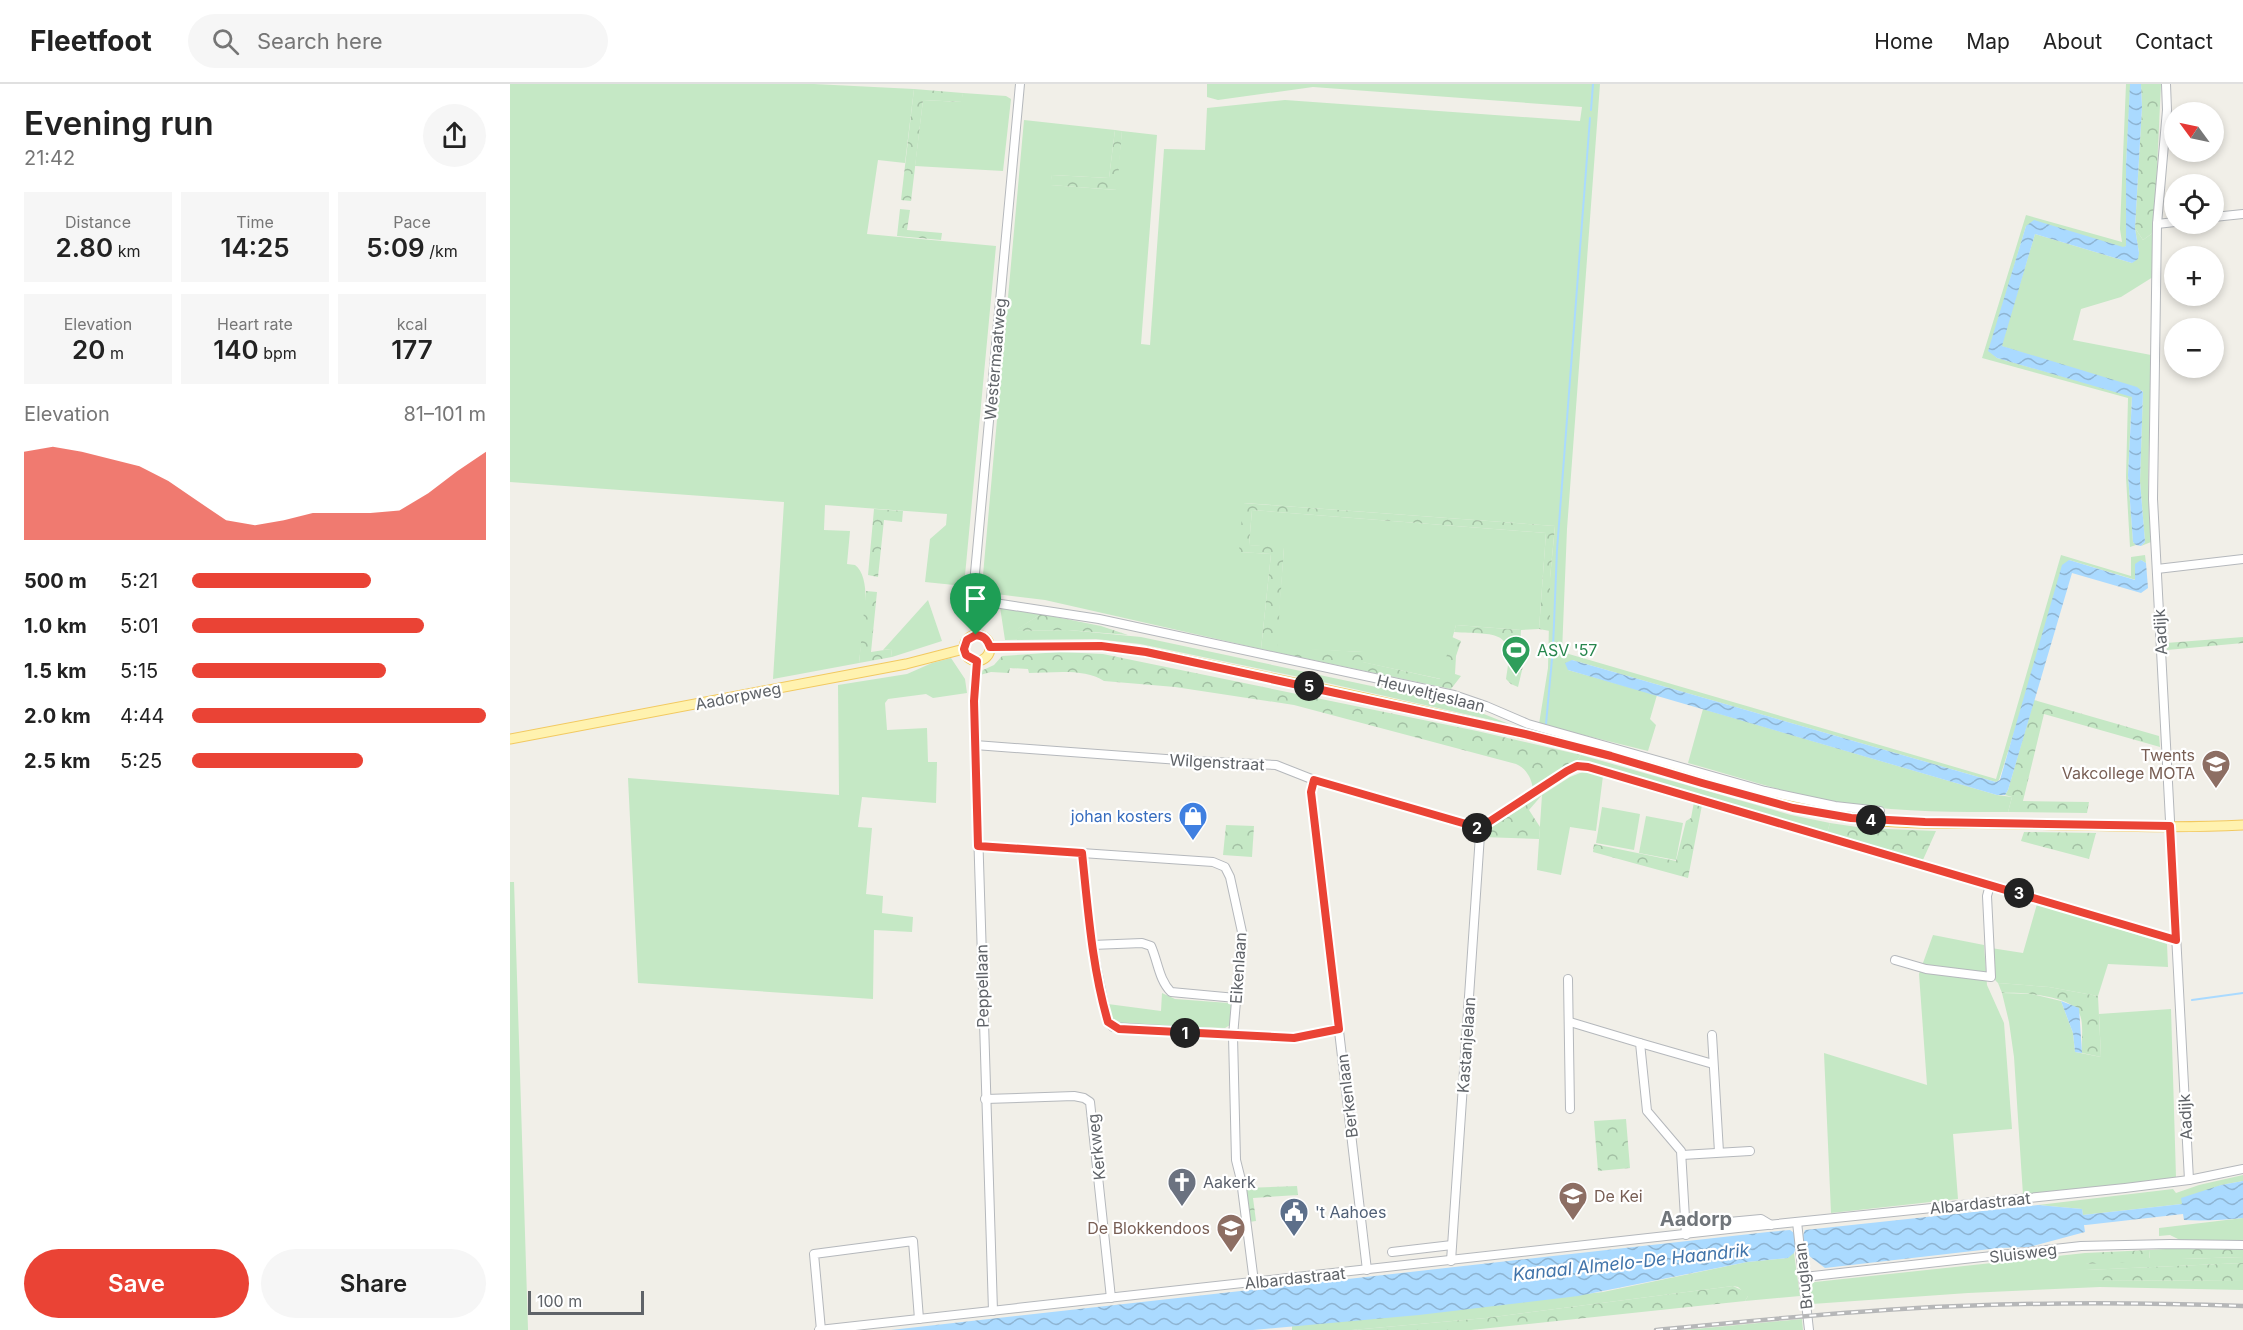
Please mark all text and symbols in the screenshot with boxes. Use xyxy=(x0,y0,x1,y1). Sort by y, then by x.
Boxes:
search box xyxy=(188,14,608,68)
text: Fleetfoot xyxy=(30,24,152,58)
icon: search xyxy=(209,25,242,58)
text: Search here xyxy=(257,28,383,54)
text: Home xyxy=(1874,29,1933,54)
text: Map xyxy=(1966,29,2010,54)
text: About xyxy=(2043,29,2102,54)
text: Contact xyxy=(2135,29,2213,54)
north arrow xyxy=(2164,102,2224,162)
map controls xyxy=(2164,102,2224,378)
text: Evening run xyxy=(24,103,214,143)
button: share xyxy=(423,104,486,167)
text: 21:42 xyxy=(24,146,75,170)
button: locate xyxy=(2164,174,2224,234)
text: Distance xyxy=(65,212,131,232)
text: Time xyxy=(236,212,274,232)
text: Pace xyxy=(393,212,431,232)
text: 2.80 xyxy=(56,232,113,263)
text: 14:25 xyxy=(220,232,290,263)
text: 5:09 xyxy=(366,232,425,263)
text: km xyxy=(113,241,140,261)
text: /km xyxy=(425,241,458,261)
button: + xyxy=(2164,246,2224,306)
street label: Westermaatweg xyxy=(980,297,1010,421)
text: Elevation xyxy=(64,314,132,334)
text: Heart rate xyxy=(217,314,293,334)
text: kcal xyxy=(397,314,427,334)
button: − xyxy=(2164,318,2224,378)
text: 20 xyxy=(72,334,105,365)
text: 140 xyxy=(213,334,259,365)
text: 177 xyxy=(391,334,433,365)
text: m xyxy=(105,343,124,363)
text: bpm xyxy=(259,343,297,363)
text: Elevation xyxy=(24,402,110,426)
text: 81–101 m xyxy=(403,402,486,426)
text: 500 m xyxy=(24,569,87,593)
text: 5:21 xyxy=(120,569,158,593)
pin xyxy=(950,573,1001,635)
icon: arrive xyxy=(959,582,992,615)
street label: Aadijk xyxy=(2149,608,2171,656)
text: 1.0 km xyxy=(24,614,87,638)
text: 5:01 xyxy=(120,614,159,638)
sports icon: ASV '57 xyxy=(1500,634,1532,676)
place label: ASV '57 xyxy=(1537,640,1597,660)
text: 1.5 km xyxy=(24,659,87,683)
text: 5:15 xyxy=(120,659,158,683)
street label: Heuveltjeslaan xyxy=(1375,670,1487,716)
pin: 5 xyxy=(1294,671,1324,701)
text: 5 xyxy=(1304,676,1314,696)
street label: Aadorpweg xyxy=(693,678,783,714)
text: 2.0 km xyxy=(24,704,91,728)
text: 4:44 xyxy=(120,704,165,728)
place label: Twents Vakcollege MOTA xyxy=(2062,745,2195,783)
school or university icon: Twents Vakcollege MOTA xyxy=(2200,748,2232,790)
text: 2.5 km xyxy=(24,749,91,773)
text: 5:25 xyxy=(120,749,162,773)
street label: Wilgenstraat xyxy=(1169,750,1265,774)
shop icon: johan kosters xyxy=(1177,800,1209,842)
pin: 4 xyxy=(1856,805,1886,835)
place label: johan kosters xyxy=(1070,806,1172,826)
text: 4 xyxy=(1866,810,1876,830)
pin: 2 xyxy=(1462,813,1492,843)
text: 2 xyxy=(1472,818,1482,838)
pin: 3 xyxy=(2004,878,2034,908)
text: 3 xyxy=(2014,883,2024,903)
street label: Eikenlaan xyxy=(1226,931,1250,1005)
street label: Peppellaan xyxy=(971,944,993,1028)
street label: Kastanjelaan xyxy=(1453,996,1479,1094)
pin: 1 xyxy=(1170,1018,1200,1048)
text: 1 xyxy=(1182,1023,1188,1043)
street label: Berkenlaan xyxy=(1332,1053,1362,1139)
street label: Aadijk xyxy=(2174,1093,2196,1141)
street label: Kerkweg xyxy=(1083,1113,1109,1181)
church icon: Aakerk xyxy=(1166,1166,1198,1208)
place label: Aakerk xyxy=(1203,1172,1256,1192)
school or university icon: De Kei xyxy=(1557,1180,1589,1222)
place label: De Kei xyxy=(1594,1186,1643,1206)
street label: Albardastraat xyxy=(1929,1188,2031,1218)
public building icon: 't Aahoes xyxy=(1278,1196,1310,1238)
place label: 't Aahoes xyxy=(1315,1202,1386,1222)
district label: Aadorp xyxy=(1660,1207,1732,1231)
school or university icon: De Blokkendoos xyxy=(1215,1212,1247,1254)
place label: De Blokkendoos xyxy=(1087,1218,1210,1238)
water label: Kanaal Almelo-De Haandrik xyxy=(1512,1239,1751,1285)
street label: Sluisweg xyxy=(1988,1239,2058,1267)
street label: Bruglaan xyxy=(1790,1242,1816,1310)
button: Save xyxy=(24,1249,249,1318)
button: Share xyxy=(261,1249,486,1318)
street label: Albardastraat xyxy=(1244,1263,1346,1293)
scale bar xyxy=(528,1288,644,1316)
text: 100 m xyxy=(537,1291,582,1311)

